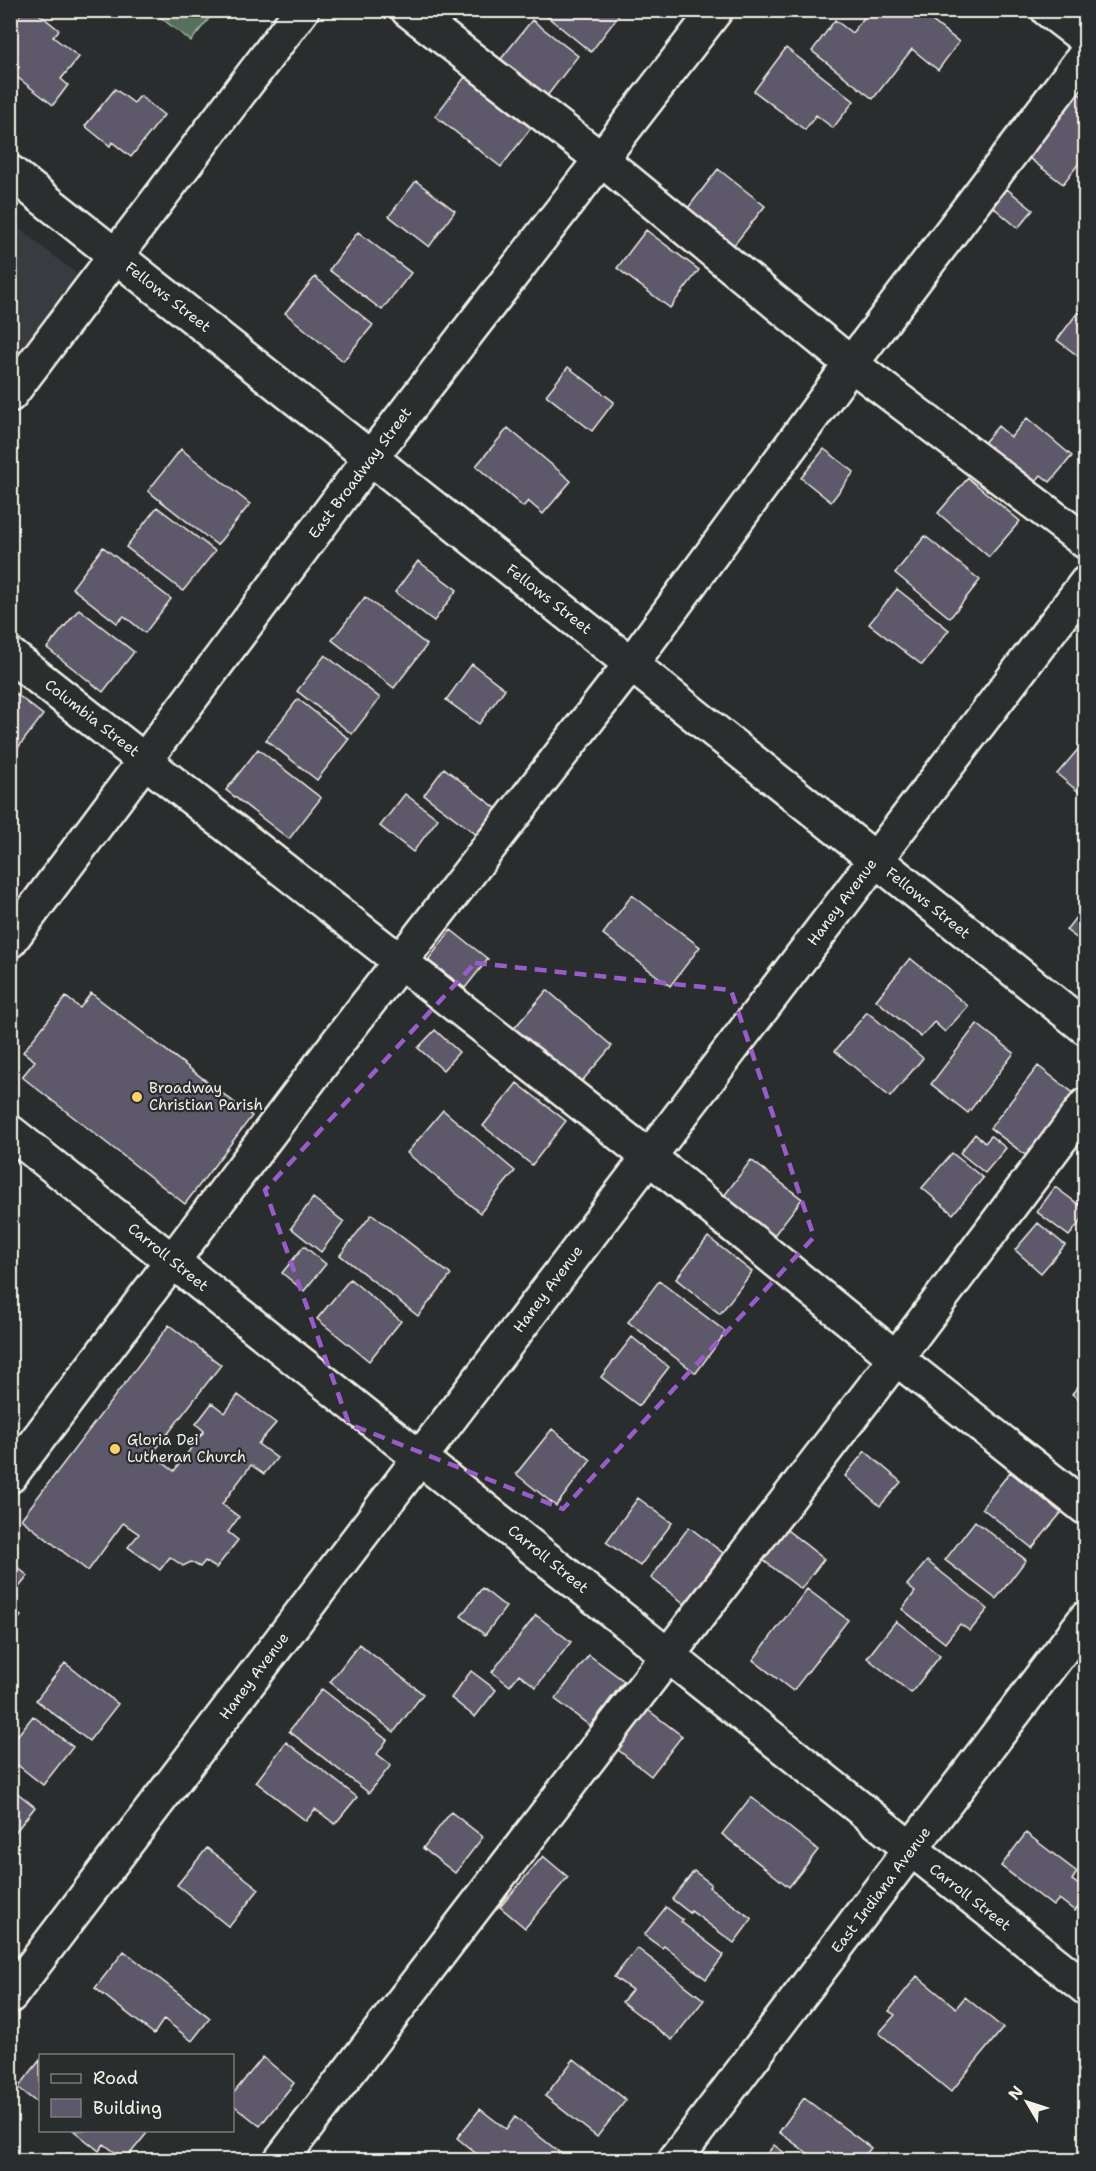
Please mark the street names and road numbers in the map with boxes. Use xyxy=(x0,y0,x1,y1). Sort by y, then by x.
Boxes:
street label: Fellows Street xyxy=(121,257,215,337)
street label: East Broadway Street xyxy=(304,403,416,543)
street label: Fellows Street xyxy=(502,559,596,639)
street label: Columbia Street xyxy=(41,675,143,761)
street label: Haney Avenue xyxy=(803,854,881,950)
street label: Fellows Street xyxy=(882,863,974,943)
street label: Carroll Street xyxy=(123,1218,213,1296)
street label: Haney Avenue xyxy=(509,1241,587,1337)
street label: Carroll Street xyxy=(503,1520,593,1598)
street label: Haney Avenue xyxy=(215,1628,293,1724)
street label: East Indiana Avenue xyxy=(827,1823,935,1957)
street label: Carroll Street xyxy=(925,1859,1015,1935)

